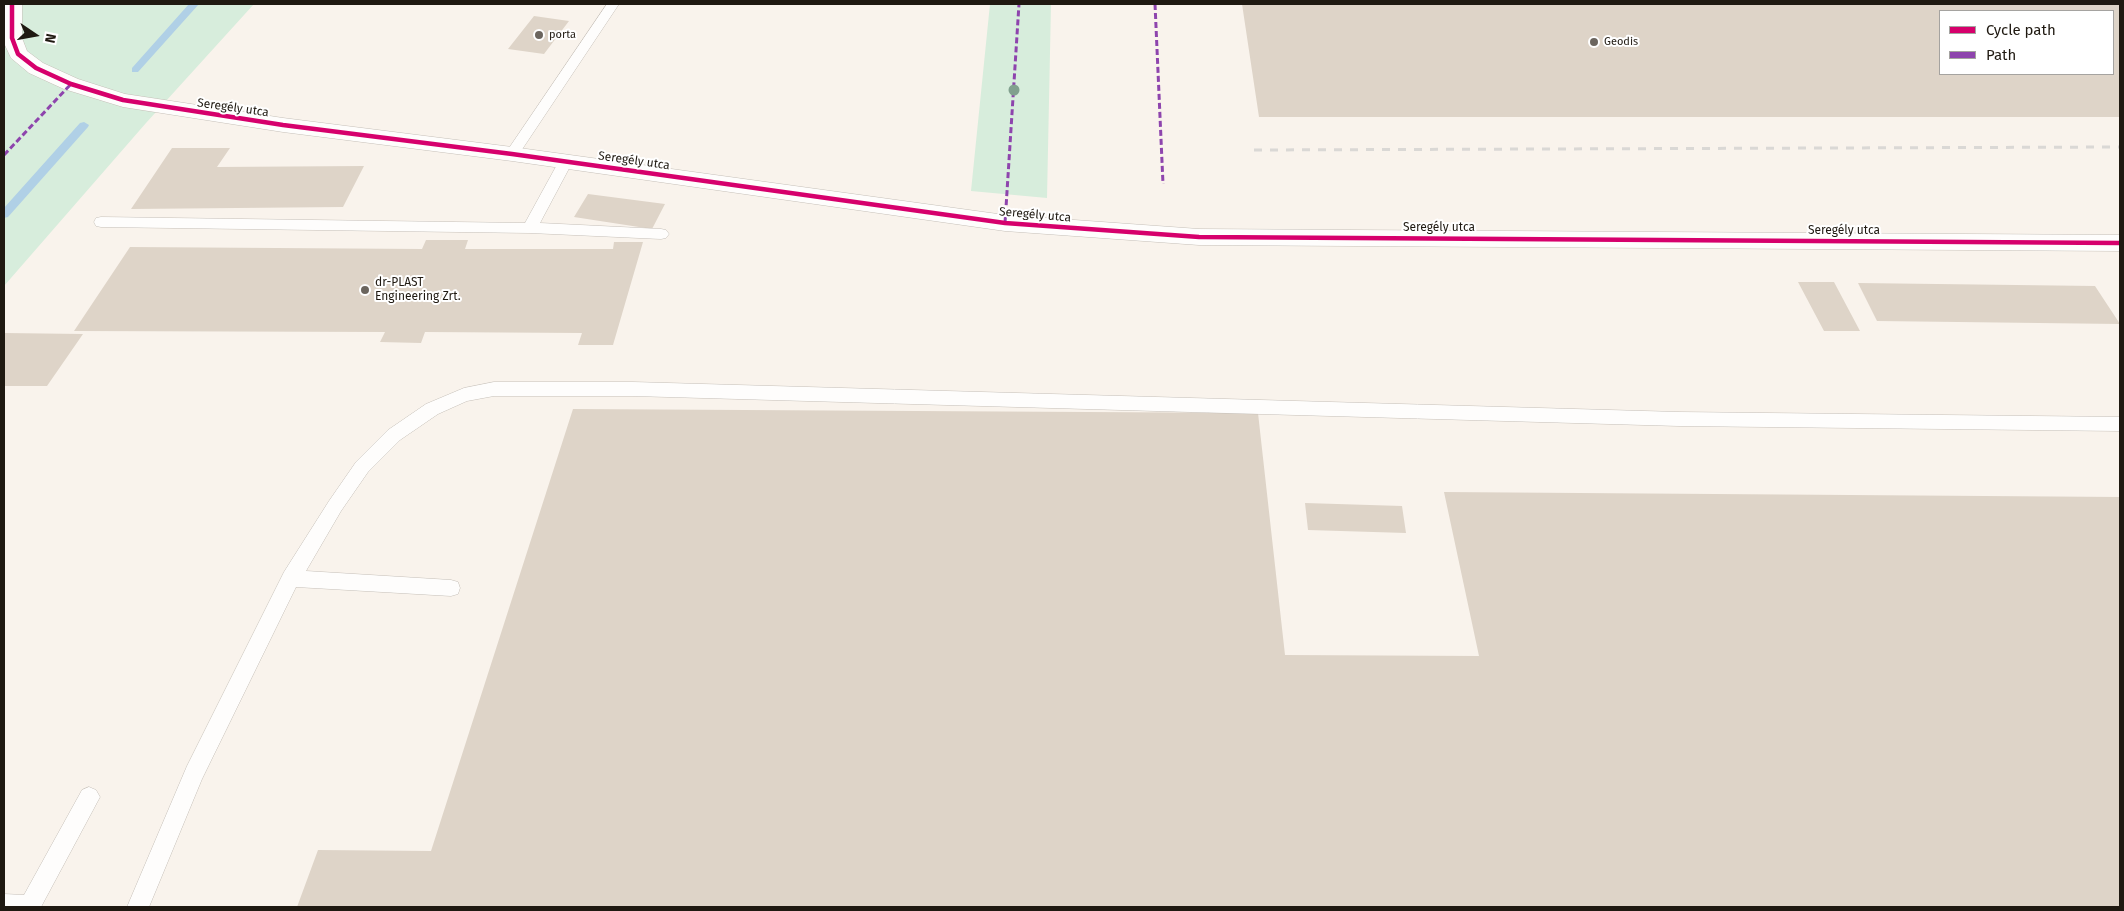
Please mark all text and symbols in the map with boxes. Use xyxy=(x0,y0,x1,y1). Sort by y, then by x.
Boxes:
north arrow xyxy=(10,10,60,60)
legend xyxy=(1939,10,2114,75)
text: Cycle path xyxy=(1986,21,2056,39)
place label: porta xyxy=(549,28,576,42)
marker: porta xyxy=(533,29,545,41)
text: N xyxy=(41,32,59,45)
place label: Geodis xyxy=(1604,35,1638,49)
marker: Geodis xyxy=(1588,36,1600,48)
text: Path xyxy=(1986,46,2016,64)
street label: Seregély utca xyxy=(196,96,270,120)
street label: Seregély utca xyxy=(597,149,671,173)
street label: Seregély utca xyxy=(998,205,1072,225)
street label: Seregély utca xyxy=(1403,221,1475,235)
street label: Seregély utca xyxy=(1808,224,1880,238)
place label: dr-PLAST Engineering Zrt. xyxy=(375,276,461,304)
marker: dr-PLAST Engineering Zrt. xyxy=(359,284,371,296)

